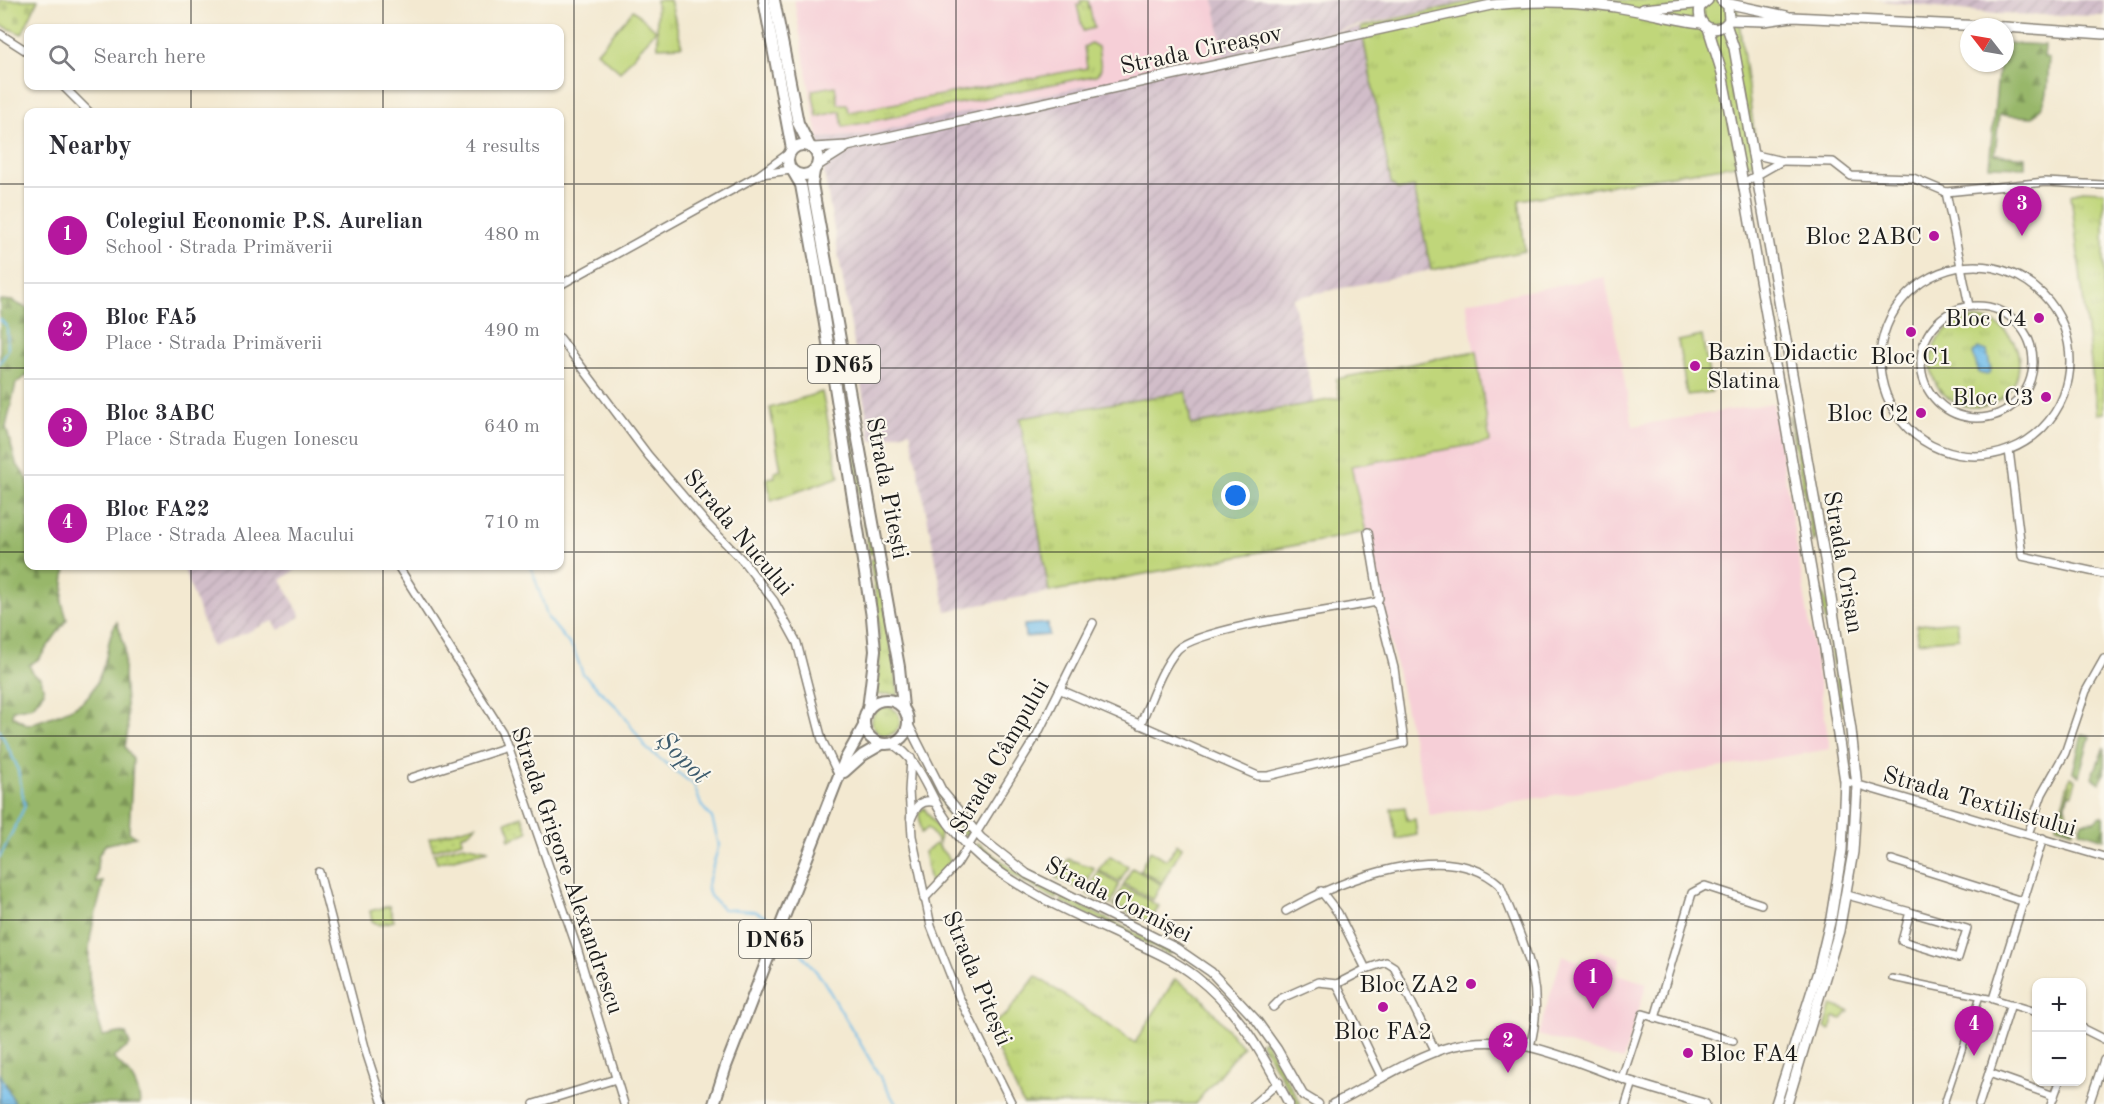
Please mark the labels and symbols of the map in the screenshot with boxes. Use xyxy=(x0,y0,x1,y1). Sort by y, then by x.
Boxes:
north arrow xyxy=(1960,18,2014,72)
street label: Strada Cireașov xyxy=(1118,22,1285,80)
pin: 3 xyxy=(2002,186,2042,236)
place label: Bloc 2ABC xyxy=(1805,226,1922,250)
marker: Bloc 2ABC xyxy=(1927,229,1941,243)
place label: Bloc C4 xyxy=(1945,308,2027,332)
marker: Bloc C4 xyxy=(2032,311,2046,325)
marker: Bloc C1 xyxy=(1904,325,1918,339)
place label: Bazin Didactic Slatina xyxy=(1707,342,1858,394)
road number: DN65 xyxy=(808,345,880,383)
place label: Bloc C1 xyxy=(1870,346,1952,370)
marker: Bazin Didactic Slatina xyxy=(1688,359,1702,373)
place label: Bloc C3 xyxy=(1952,387,2034,411)
marker: Bloc C3 xyxy=(2039,390,2053,404)
place label: Bloc C2 xyxy=(1827,403,1909,427)
marker: Bloc C2 xyxy=(1914,406,1928,420)
street label: Strada Pitești xyxy=(861,416,912,561)
street label: Strada Nucului xyxy=(678,466,797,601)
your location xyxy=(1221,481,1250,510)
street label: Strada Crișan xyxy=(1818,489,1866,635)
street label: Strada Câmpului xyxy=(947,676,1055,838)
street label: Strada Grigore Alexandrescu xyxy=(506,724,627,1018)
water label: Șopot xyxy=(651,727,714,791)
street label: Strada Textilistului xyxy=(1880,764,2079,842)
street label: Strada Cornișei xyxy=(1041,853,1195,948)
street label: Strada Pitești xyxy=(937,908,1015,1050)
road number: DN65 xyxy=(739,920,811,958)
pin: 1 xyxy=(1574,960,1612,1009)
place label: Bloc ZA2 xyxy=(1359,974,1459,998)
marker: Bloc ZA2 xyxy=(1464,977,1478,991)
marker: Bloc FA2 xyxy=(1376,1000,1390,1014)
pin: 4 xyxy=(1954,1006,1994,1056)
place label: Bloc FA2 xyxy=(1334,1021,1432,1045)
pin: 2 xyxy=(1488,1024,1528,1073)
place label: Bloc FA4 xyxy=(1700,1043,1799,1067)
marker: Bloc FA4 xyxy=(1681,1046,1695,1060)

